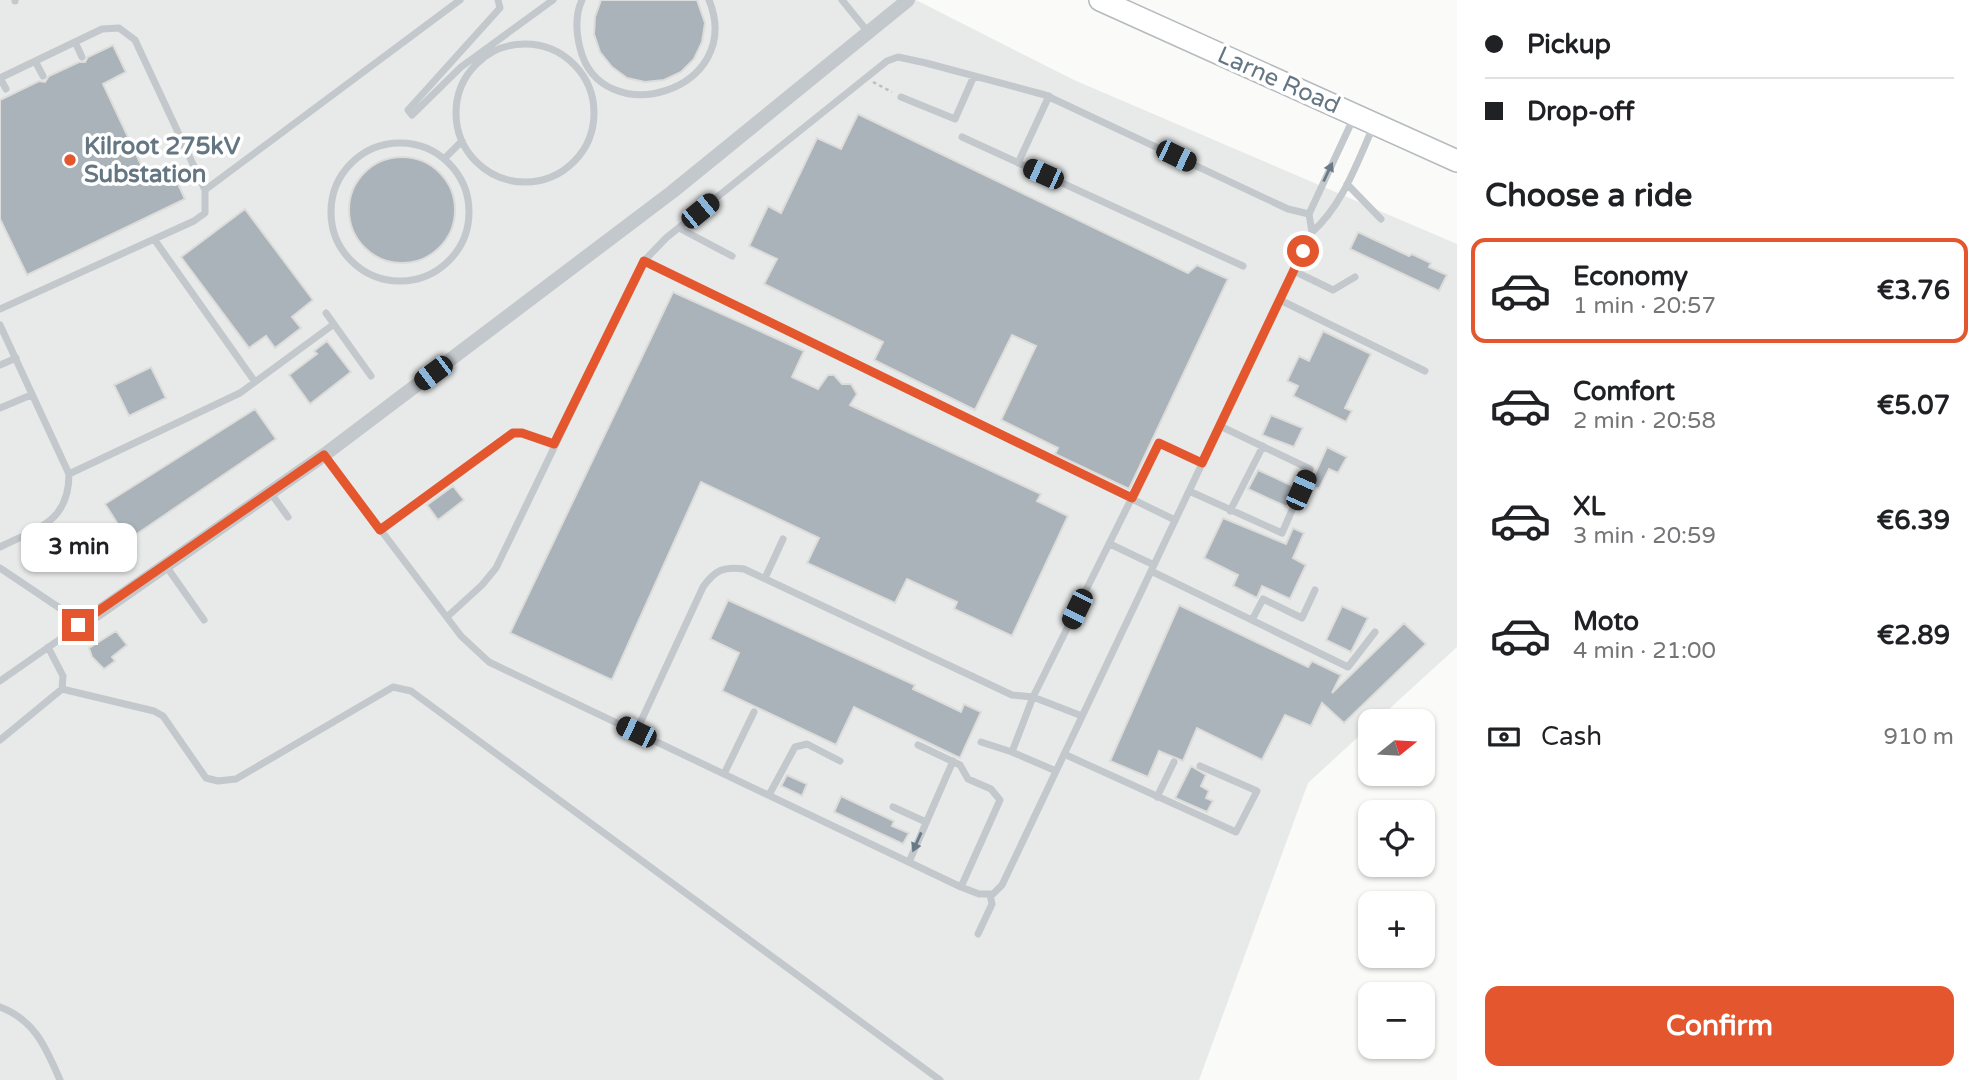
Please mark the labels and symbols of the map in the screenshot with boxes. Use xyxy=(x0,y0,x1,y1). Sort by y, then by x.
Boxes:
street label: Larne Road xyxy=(1213,41,1345,120)
place label: Kilroot 275kV Substation xyxy=(84,132,241,189)
car xyxy=(1153,137,1200,175)
marker: Kilroot 275kV Substation xyxy=(62,152,78,168)
car xyxy=(1020,156,1067,192)
one-way arrow xyxy=(1323,162,1334,182)
car xyxy=(678,190,723,232)
route start xyxy=(1287,235,1319,267)
car xyxy=(410,352,457,394)
car xyxy=(1283,467,1320,513)
callout: 3 min xyxy=(20,524,136,572)
car xyxy=(1059,586,1096,632)
route end xyxy=(62,609,94,641)
north arrow xyxy=(1358,709,1435,786)
car xyxy=(613,713,660,751)
one-way arrow xyxy=(911,832,923,852)

